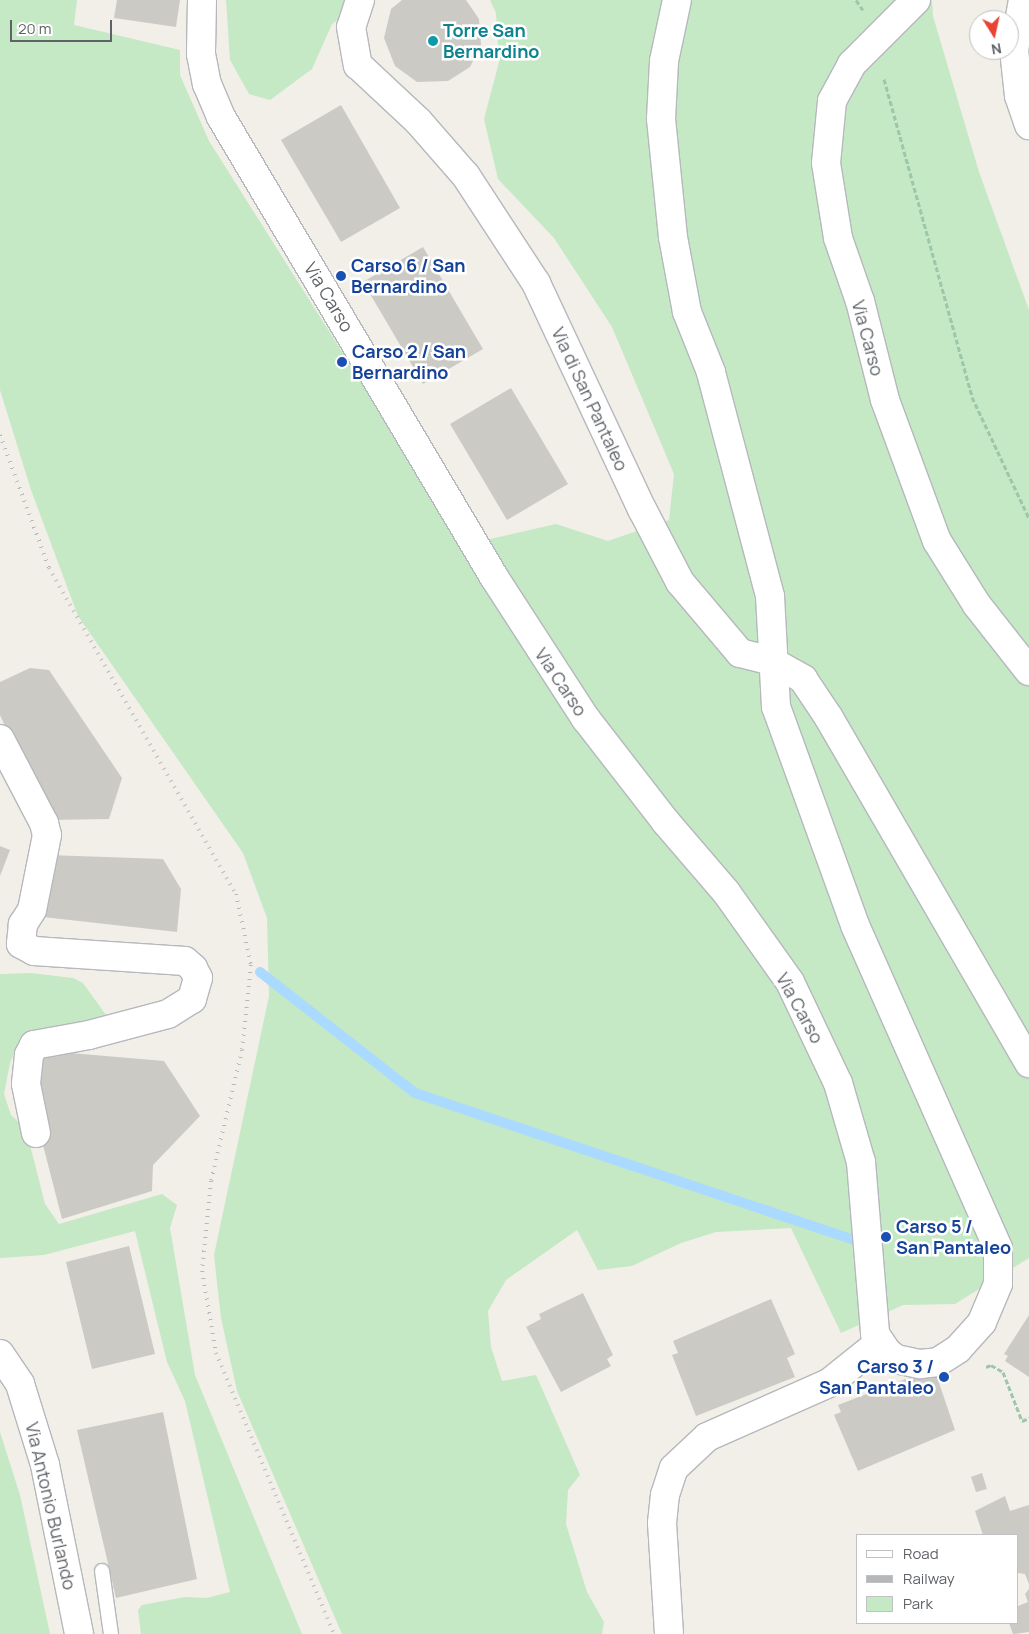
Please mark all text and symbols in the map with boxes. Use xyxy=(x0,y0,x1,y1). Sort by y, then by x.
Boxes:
scale bar xyxy=(12,10,115,42)
north arrow xyxy=(969,10,1019,60)
text: 20 m xyxy=(18,18,51,39)
place label: Torre San Bernardino xyxy=(443,20,539,62)
marker: Torre San Bernardino xyxy=(427,35,439,47)
text: N xyxy=(990,39,1003,60)
place label: Carso 6 / San Bernardino xyxy=(351,255,466,298)
street label: Via Carso xyxy=(300,258,358,336)
marker: Carso 6 / San Bernardino xyxy=(335,270,347,282)
street label: Via Carso xyxy=(848,298,888,378)
street label: Via di San Pantaleo xyxy=(547,324,633,474)
place label: Carso 2 / San Bernardino xyxy=(352,341,466,384)
marker: Carso 2 / San Bernardino xyxy=(336,356,348,368)
street label: Via Carso xyxy=(530,644,592,720)
street label: Via Carso xyxy=(772,969,828,1047)
place label: Carso 5 / San Pantaleo xyxy=(896,1216,1011,1258)
marker: Carso 5 / San Pantaleo xyxy=(880,1231,892,1243)
place label: Carso 3 / San Pantaleo xyxy=(819,1356,934,1398)
marker: Carso 3 / San Pantaleo xyxy=(938,1371,950,1383)
street label: Via Antonio Burlando xyxy=(21,1420,81,1592)
legend xyxy=(856,1534,1019,1624)
text: Road xyxy=(903,1543,939,1564)
text: Railway xyxy=(903,1568,955,1589)
text: Park xyxy=(903,1593,933,1614)

